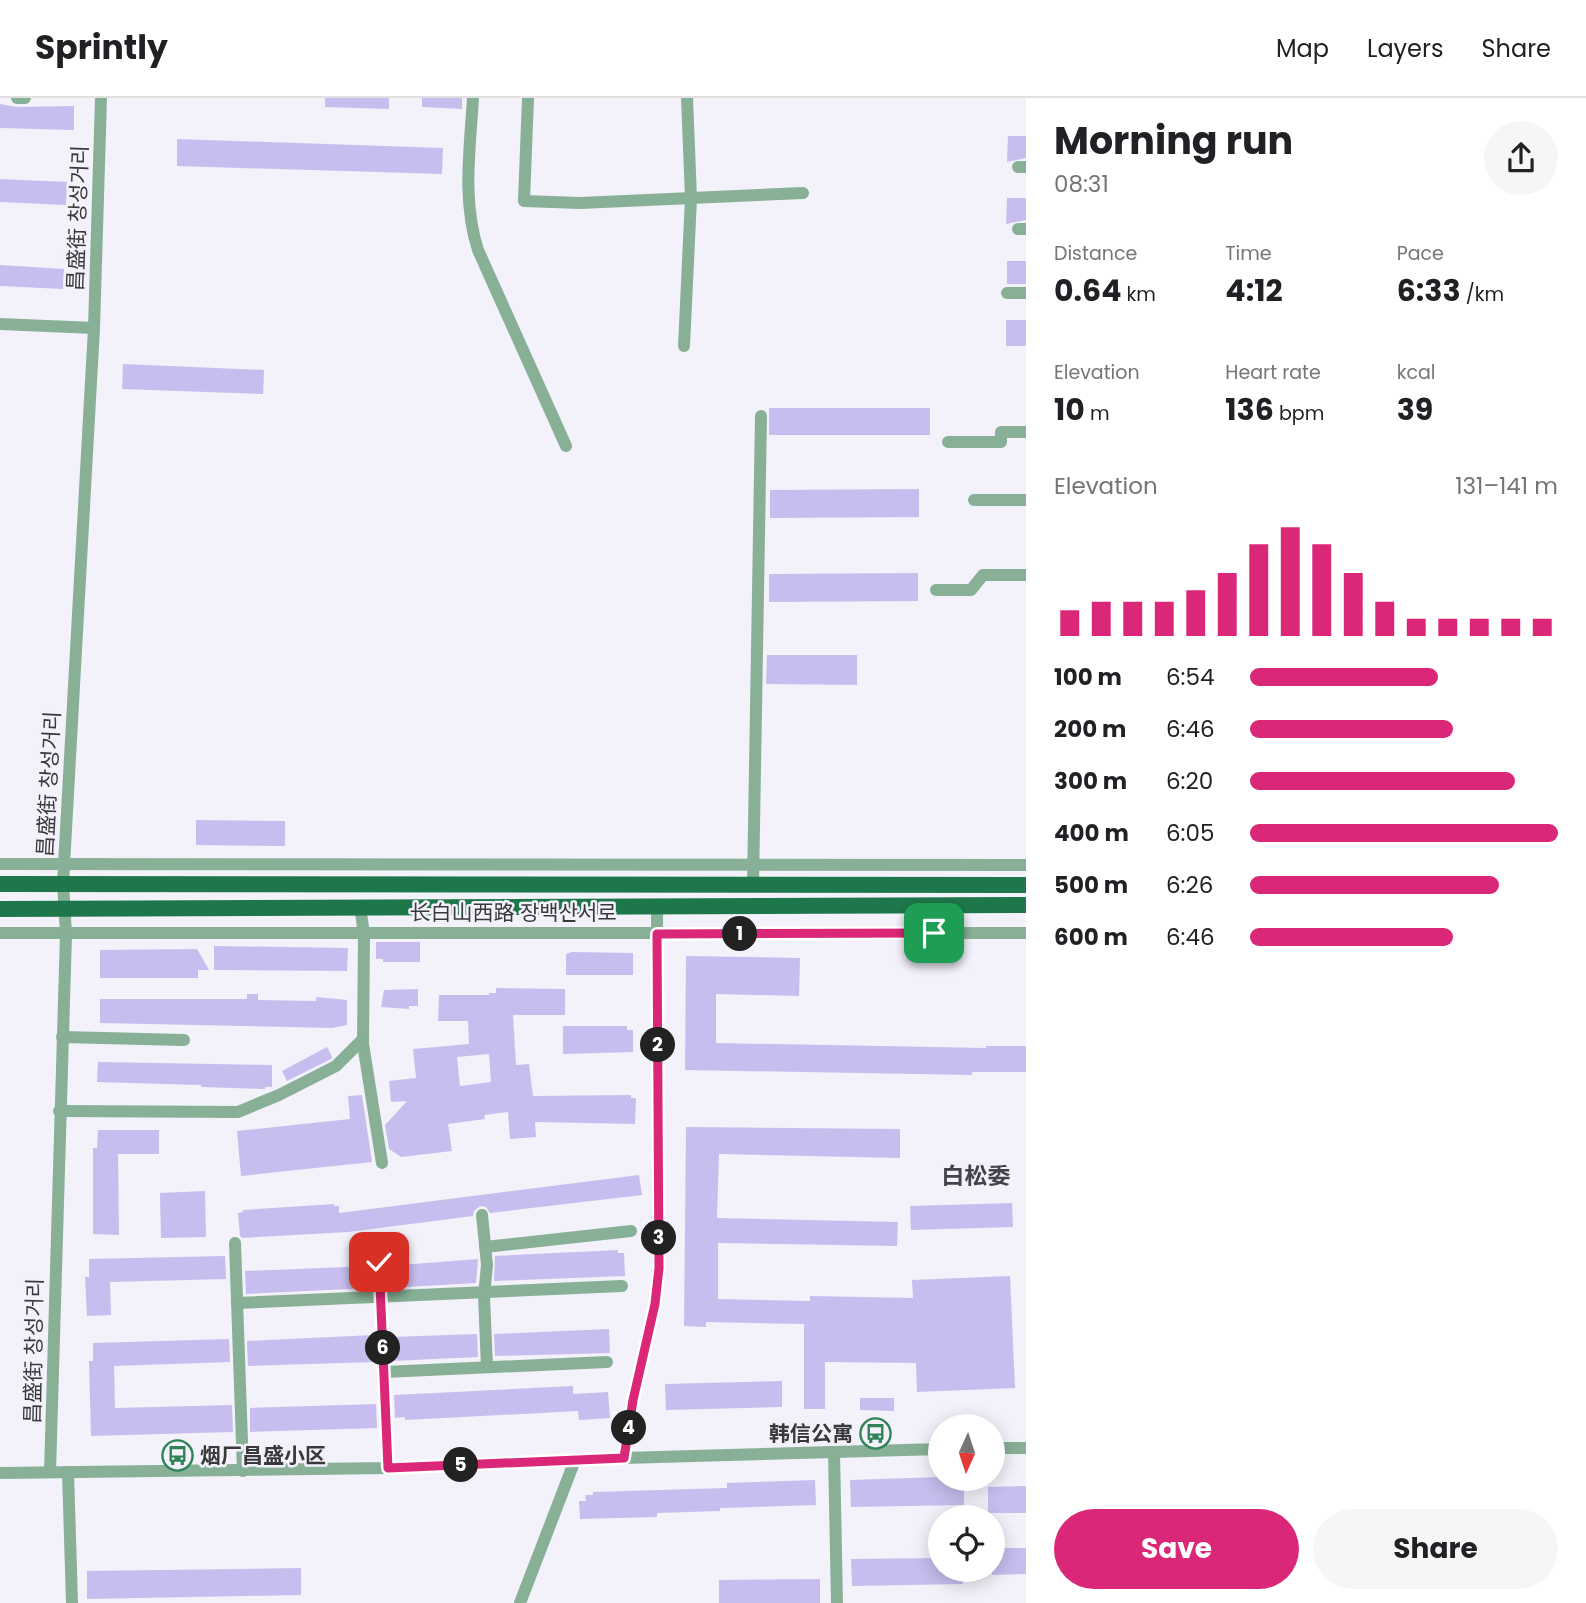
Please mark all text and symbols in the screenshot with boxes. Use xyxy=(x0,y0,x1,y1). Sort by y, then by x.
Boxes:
text: Sprintly xyxy=(35,24,168,71)
text: Map xyxy=(1276,32,1329,65)
text: Layers xyxy=(1367,32,1443,65)
text: Share xyxy=(1481,32,1551,65)
text: Morning run xyxy=(1054,114,1293,167)
button: share xyxy=(1484,121,1558,195)
street label: 昌盛街 창성거리 xyxy=(60,145,95,291)
text: 08:31 xyxy=(1054,168,1109,200)
text: Distance xyxy=(1054,240,1137,267)
text: Time xyxy=(1225,240,1272,267)
text: Pace xyxy=(1397,240,1444,267)
text: 0.64 xyxy=(1054,269,1121,312)
text: 4:12 xyxy=(1225,269,1283,312)
text: 6:33 xyxy=(1397,269,1461,312)
text: km xyxy=(1121,281,1156,308)
text: /km xyxy=(1461,281,1504,308)
text: Elevation xyxy=(1054,359,1140,386)
text: Heart rate xyxy=(1225,359,1321,386)
text: kcal xyxy=(1397,359,1436,386)
text: 10 xyxy=(1054,388,1085,431)
text: 136 xyxy=(1225,388,1274,431)
text: 39 xyxy=(1397,388,1433,431)
text: m xyxy=(1085,400,1110,427)
text: bpm xyxy=(1274,400,1324,427)
text: Elevation xyxy=(1054,470,1158,502)
text: 131–141 m xyxy=(1455,470,1558,502)
text: 100 m xyxy=(1054,661,1122,693)
text: 6:54 xyxy=(1166,661,1214,693)
street label: 昌盛街 창성거리 xyxy=(30,710,67,858)
text: 200 m xyxy=(1054,713,1126,745)
text: 6:46 xyxy=(1166,713,1215,745)
text: 300 m xyxy=(1054,765,1127,797)
text: 6:20 xyxy=(1166,765,1213,797)
text: 400 m xyxy=(1054,817,1129,849)
text: 6:05 xyxy=(1166,817,1214,849)
text: 500 m xyxy=(1054,869,1128,901)
text: 6:26 xyxy=(1166,869,1213,901)
street label: 长白山西路 장백산서로 xyxy=(409,898,617,927)
pin xyxy=(904,903,964,963)
icon: arrive xyxy=(915,914,953,952)
pin: 1 xyxy=(722,916,758,952)
text: 1 xyxy=(736,920,743,947)
text: 600 m xyxy=(1054,921,1128,953)
text: 6:46 xyxy=(1166,921,1215,953)
pin: 2 xyxy=(640,1028,676,1062)
text: 2 xyxy=(652,1031,663,1058)
district label: 白松委 xyxy=(942,1160,1011,1192)
pin: 3 xyxy=(642,1220,676,1256)
text: 3 xyxy=(653,1224,664,1251)
pin xyxy=(349,1232,409,1292)
icon: check xyxy=(360,1243,398,1281)
street label: 昌盛街 창성거리 xyxy=(18,1278,49,1424)
pin: 6 xyxy=(366,1330,400,1366)
text: 6 xyxy=(376,1334,389,1361)
pin: 4 xyxy=(612,1410,646,1446)
text: 4 xyxy=(622,1414,635,1441)
north arrow xyxy=(928,1414,1004,1491)
map controls xyxy=(928,1414,1005,1582)
bus stop icon: 韩信公寓 xyxy=(859,1417,893,1451)
place label: 韩信公寓 xyxy=(769,1419,853,1448)
bus stop icon: 烟厂昌盛小区 xyxy=(160,1439,194,1473)
place label: 烟厂昌盛小区 xyxy=(200,1441,326,1470)
pin: 5 xyxy=(444,1448,478,1482)
text: 5 xyxy=(454,1451,467,1478)
button: locate xyxy=(928,1505,1005,1582)
button: Save xyxy=(1054,1509,1299,1589)
button: Share xyxy=(1313,1509,1558,1589)

